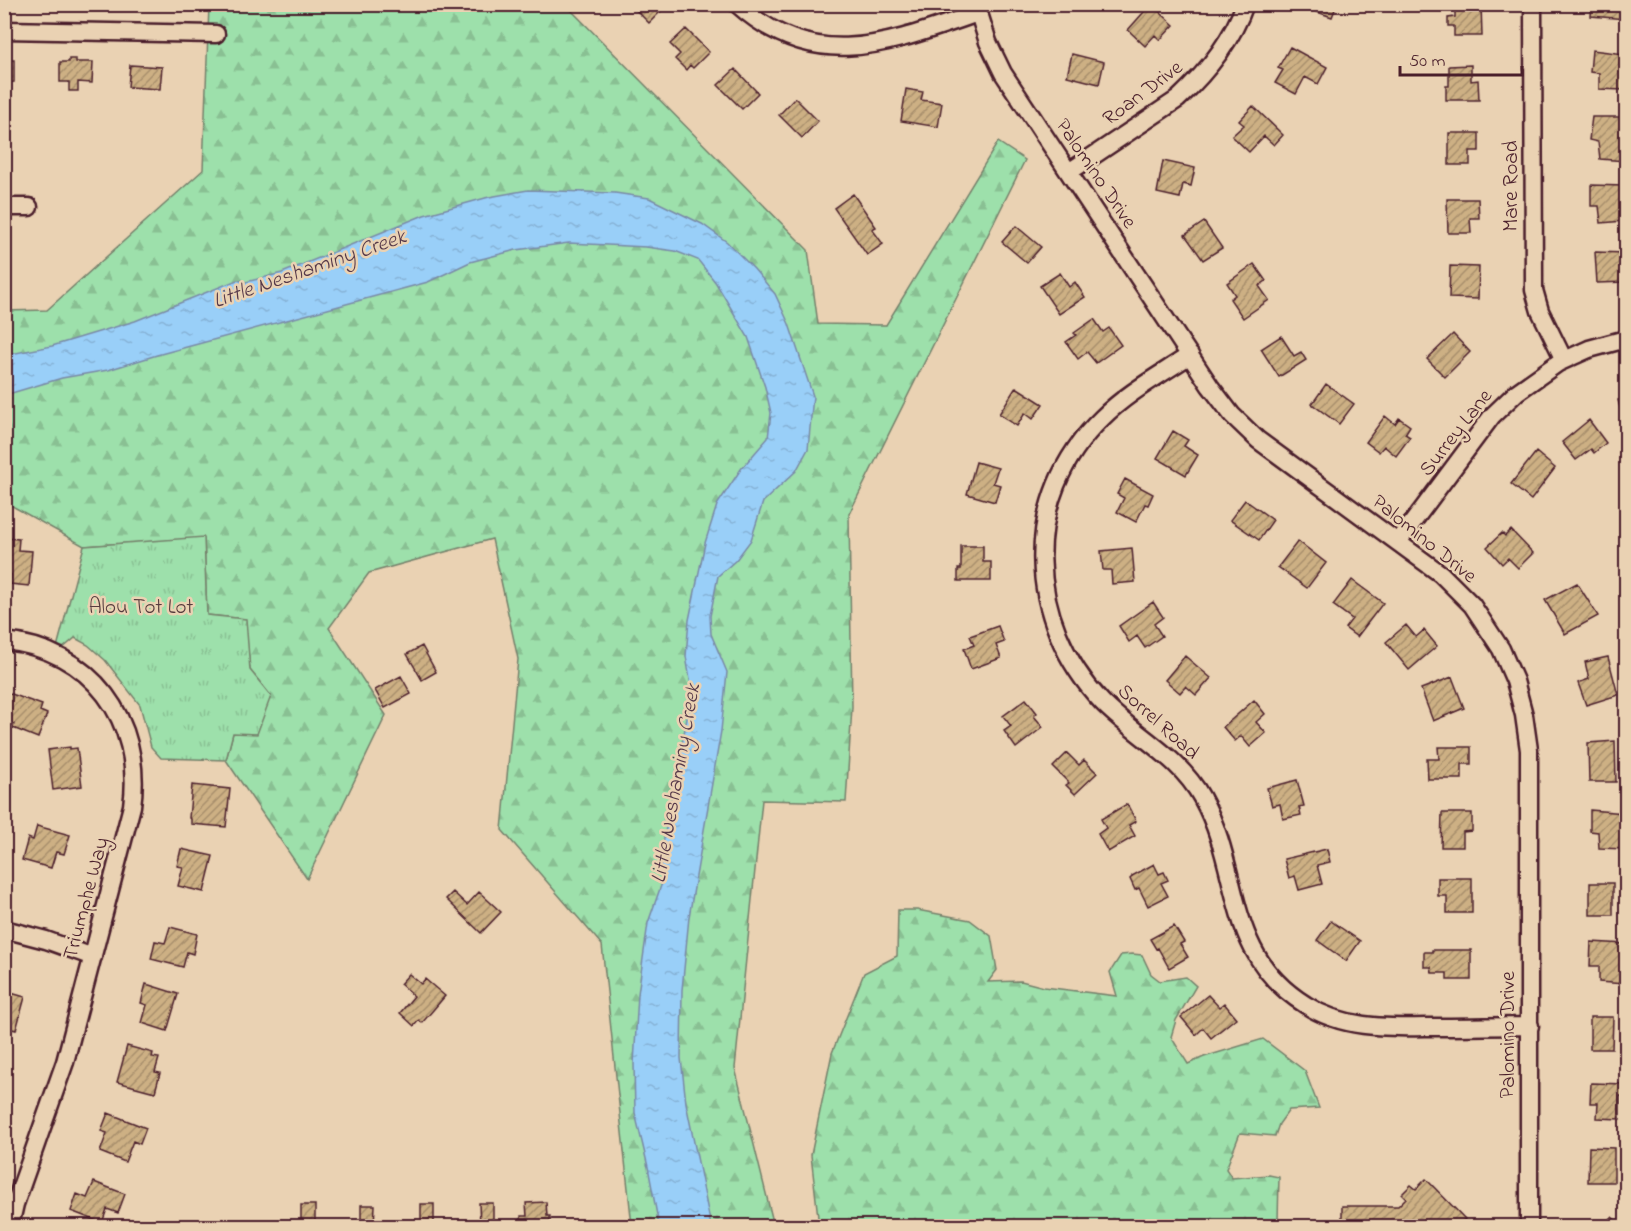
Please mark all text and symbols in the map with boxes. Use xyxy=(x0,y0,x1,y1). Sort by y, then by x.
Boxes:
scale bar xyxy=(1400,39,1522,77)
text: 50 m xyxy=(1409,49,1446,75)
street label: Roan Drive xyxy=(1097,53,1190,134)
street label: Palomino Drive xyxy=(1047,113,1144,236)
street label: Mare Road xyxy=(1497,140,1527,231)
water label: Little Neshaminy Creek xyxy=(209,221,412,318)
street label: Surrey Lane xyxy=(1413,383,1502,485)
street label: Palomino Drive xyxy=(1365,488,1483,592)
park label: Alou Tot Lot xyxy=(89,593,193,623)
street label: Sorrel Road xyxy=(1110,677,1205,768)
water label: Little Neshaminy Creek xyxy=(644,680,710,886)
street label: Triumphe Way xyxy=(56,834,120,963)
street label: Palomino Drive xyxy=(1494,971,1524,1099)

